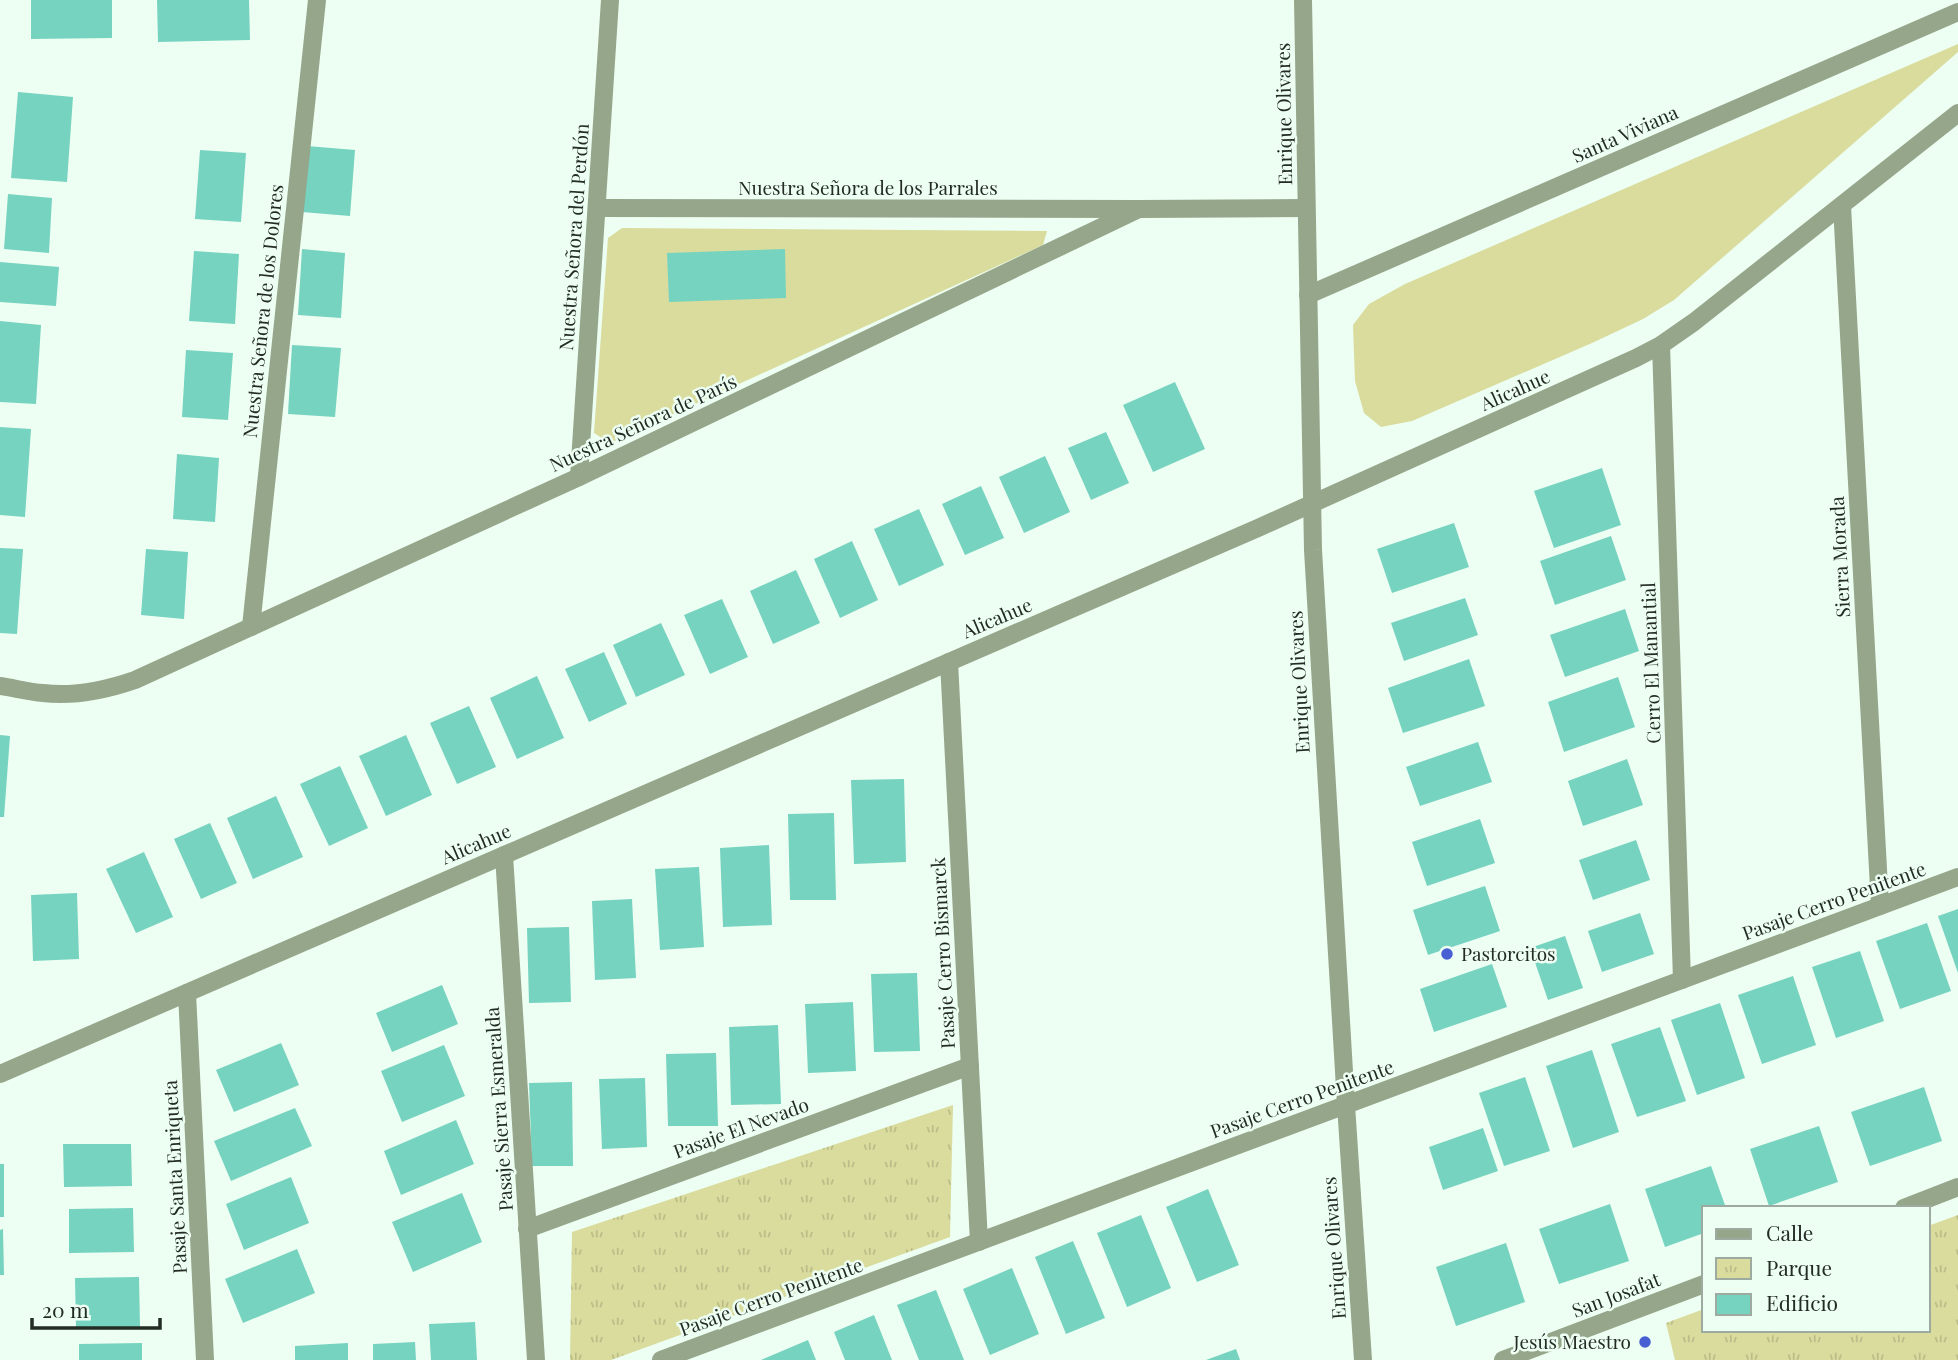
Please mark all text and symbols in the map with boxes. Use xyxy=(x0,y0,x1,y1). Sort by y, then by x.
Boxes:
street label: Enrique Olivares xyxy=(1269,42,1297,186)
street label: Santa Viviana xyxy=(1568,98,1682,168)
street label: Nuestra Señora del Perdón xyxy=(552,122,594,351)
street label: Nuestra Señora de los Parrales xyxy=(738,174,998,200)
street label: Nuestra Señora de los Dolores xyxy=(236,183,288,439)
street label: Alicahue xyxy=(1475,362,1553,416)
street label: Nuestra Señora de París xyxy=(545,367,740,477)
street label: Sierra Morada xyxy=(1823,495,1855,618)
street label: Cerro El Manantial xyxy=(1634,581,1666,744)
street label: Alicahue xyxy=(957,591,1036,644)
street label: Enrique Olivares xyxy=(1281,610,1315,754)
street label: Alicahue xyxy=(436,817,515,870)
street label: Pasaje Cerro Penitente xyxy=(1738,855,1929,945)
street label: Pasaje Cerro Bismarck xyxy=(924,856,960,1050)
place label: Pastorcitos xyxy=(1461,940,1556,966)
marker: Pastorcitos xyxy=(1439,946,1455,962)
street label: Pasaje Sierra Esmeralda xyxy=(478,1006,518,1212)
street label: Pasaje Cerro Penitente xyxy=(1206,1053,1397,1143)
street label: Pasaje Santa Enriqueta xyxy=(156,1079,192,1275)
street label: Pasaje El Nevado xyxy=(669,1091,812,1164)
street label: Enrique Olivares xyxy=(1315,1176,1351,1320)
legend xyxy=(1702,1206,1930,1332)
text: Calle xyxy=(1766,1218,1813,1246)
street label: Pasaje Cerro Penitente xyxy=(675,1251,866,1341)
text: Parque xyxy=(1766,1253,1832,1281)
street label: San Josafat xyxy=(1568,1265,1664,1323)
scale bar xyxy=(32,1286,159,1330)
text: Edificio xyxy=(1766,1288,1838,1316)
text: 20 m xyxy=(42,1295,89,1323)
place label: Jesús Maestro xyxy=(1513,1328,1631,1354)
marker: Jesús Maestro xyxy=(1637,1334,1653,1350)

